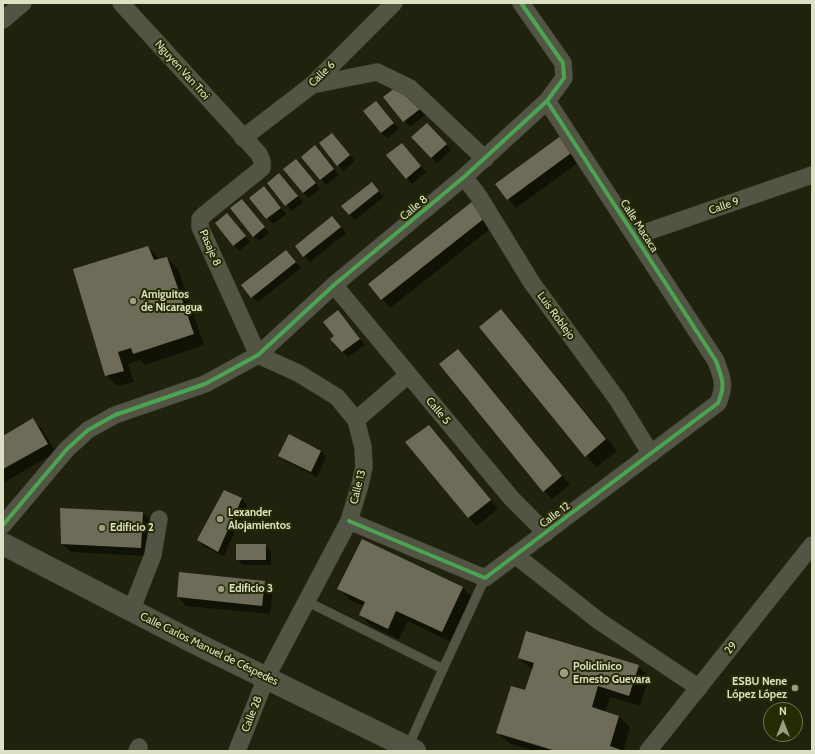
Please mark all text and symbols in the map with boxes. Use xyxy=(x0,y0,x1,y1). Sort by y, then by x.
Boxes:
street label: Nguyen Van Troi xyxy=(152,38,212,102)
street label: Calle 6 xyxy=(306,58,338,90)
street label: Calle 8 xyxy=(398,193,430,223)
street label: Calle 9 xyxy=(707,195,741,217)
street label: Calle Macaca xyxy=(617,197,661,255)
street label: Pasaje 8 xyxy=(196,228,224,268)
place label: Amiguitos de Nicaragua xyxy=(141,288,202,314)
street label: Luis Roblejo xyxy=(534,290,578,342)
marker: Amiguitos de Nicaragua xyxy=(128,296,138,306)
street label: Calle 5 xyxy=(423,395,453,427)
street label: Calle 13 xyxy=(347,469,369,505)
street label: Calle 12 xyxy=(537,499,573,531)
place label: Lexander Alojamientos xyxy=(228,506,291,532)
marker: Lexander Alojamientos xyxy=(215,514,225,524)
place label: Edificio 2 xyxy=(110,521,154,535)
marker: Edificio 2 xyxy=(97,523,107,533)
place label: Edificio 3 xyxy=(229,582,273,596)
marker: Edificio 3 xyxy=(216,584,226,594)
street label: Calle Carlos Manuel de Céspedes xyxy=(138,610,280,688)
street label: 29 xyxy=(722,639,740,657)
place label: Policlínico Ernesto Guevara xyxy=(573,660,651,686)
marker: Policlínico Ernesto Guevara xyxy=(558,667,570,679)
place label: ESBU Nene López López xyxy=(727,675,787,701)
marker: ESBU Nene López López xyxy=(790,683,800,693)
street label: Calle 28 xyxy=(239,694,265,734)
north arrow xyxy=(763,702,803,742)
text: N xyxy=(779,704,787,718)

